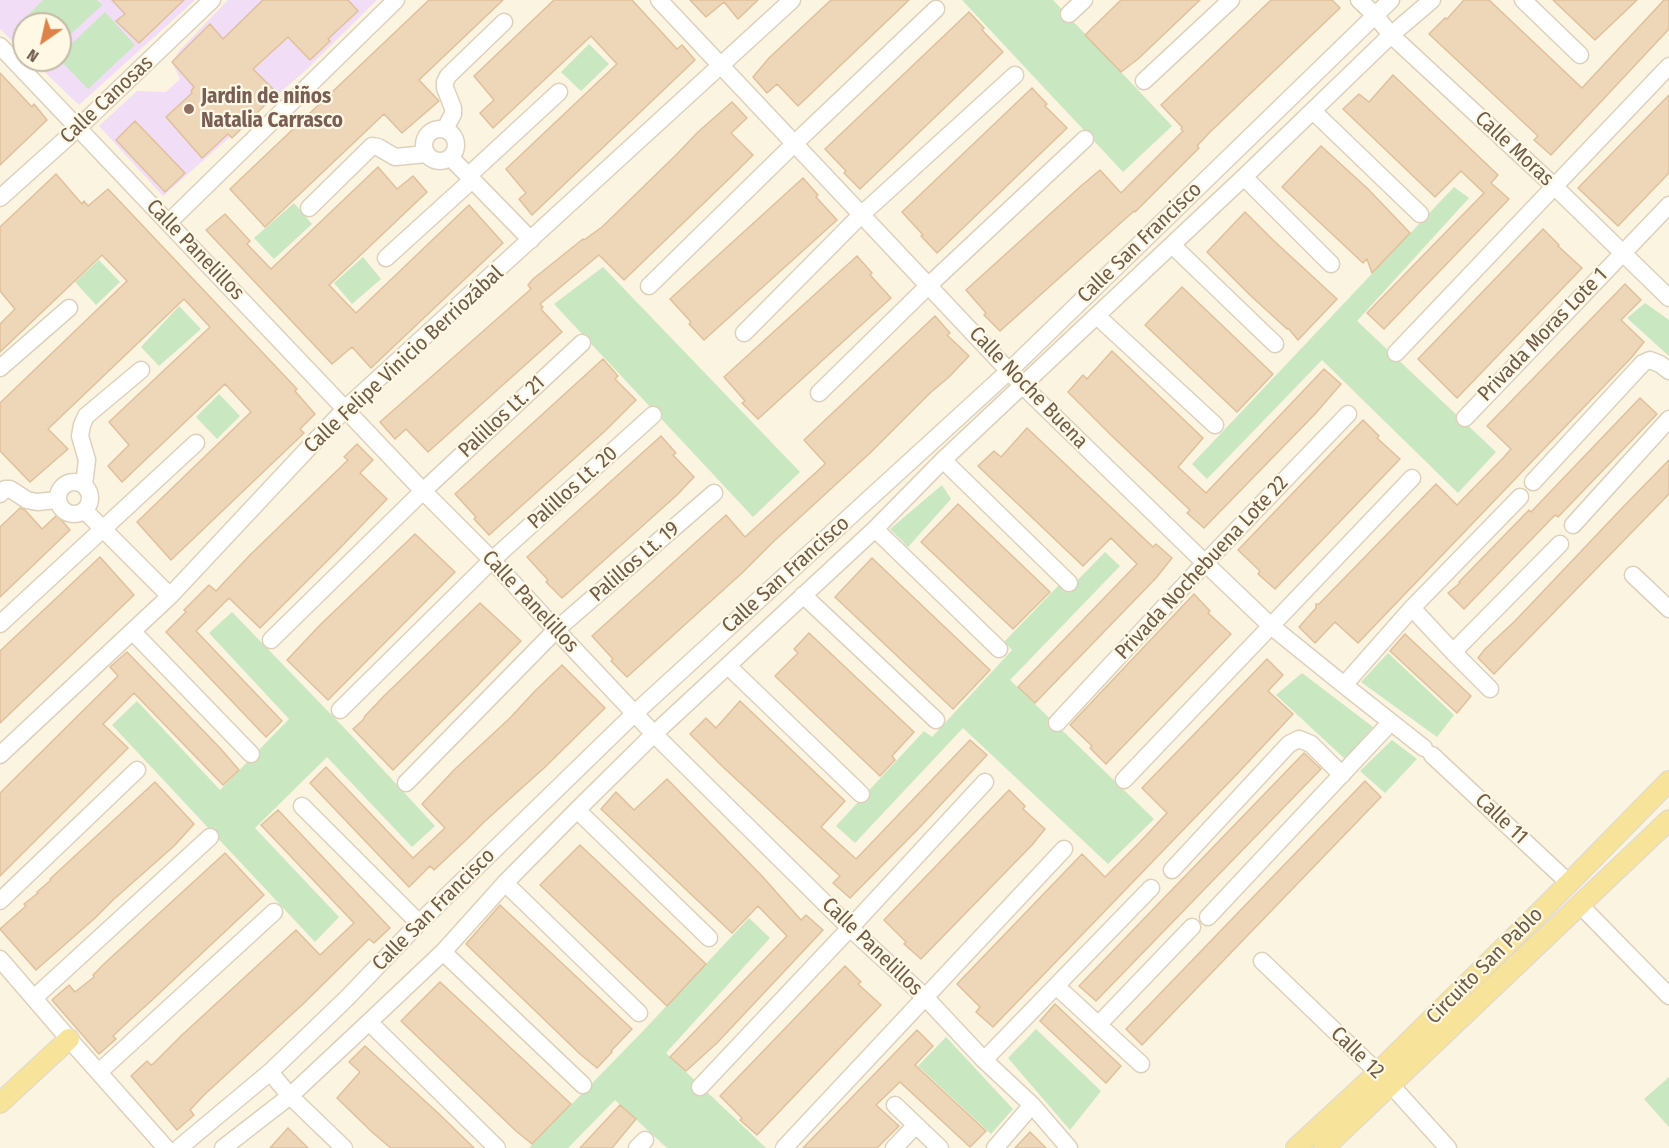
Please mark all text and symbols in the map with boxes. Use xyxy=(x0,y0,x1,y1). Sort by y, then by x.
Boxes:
north arrow xyxy=(12,12,72,72)
text: N xyxy=(23,45,42,66)
street label: Calle Canosas xyxy=(55,51,159,149)
place label: Jardin de niños Natalia Carrasco xyxy=(201,84,343,134)
marker: Jardin de niños Natalia Carrasco xyxy=(182,102,196,116)
street label: Calle Moras xyxy=(1469,106,1559,192)
street label: Calle San Francisco xyxy=(1073,177,1207,309)
street label: Calle Panelillos xyxy=(141,194,249,306)
street label: Calle Felipe Vinicio Berriozábal xyxy=(299,261,509,459)
street label: Privada Moras Lote 1 xyxy=(1473,263,1613,407)
street label: Calle Noche Buena xyxy=(963,322,1093,454)
street label: Palillos Lt. 21 xyxy=(454,371,550,463)
street label: Palillos Lt. 20 xyxy=(523,441,623,535)
street label: Privada Nochebuena Lote 22 xyxy=(1110,471,1294,665)
street label: Calle San Francisco xyxy=(717,511,855,639)
street label: Palillos Lt. 19 xyxy=(585,516,685,608)
street label: Calle Panelillos xyxy=(476,546,584,658)
street label: Calle 11 xyxy=(1469,788,1533,850)
street label: Calle San Francisco xyxy=(367,843,501,977)
street label: Calle Panelillos xyxy=(816,893,928,1001)
street label: Circuito San Pablo xyxy=(1421,902,1549,1030)
street label: Calle 12 xyxy=(1325,1022,1389,1084)

